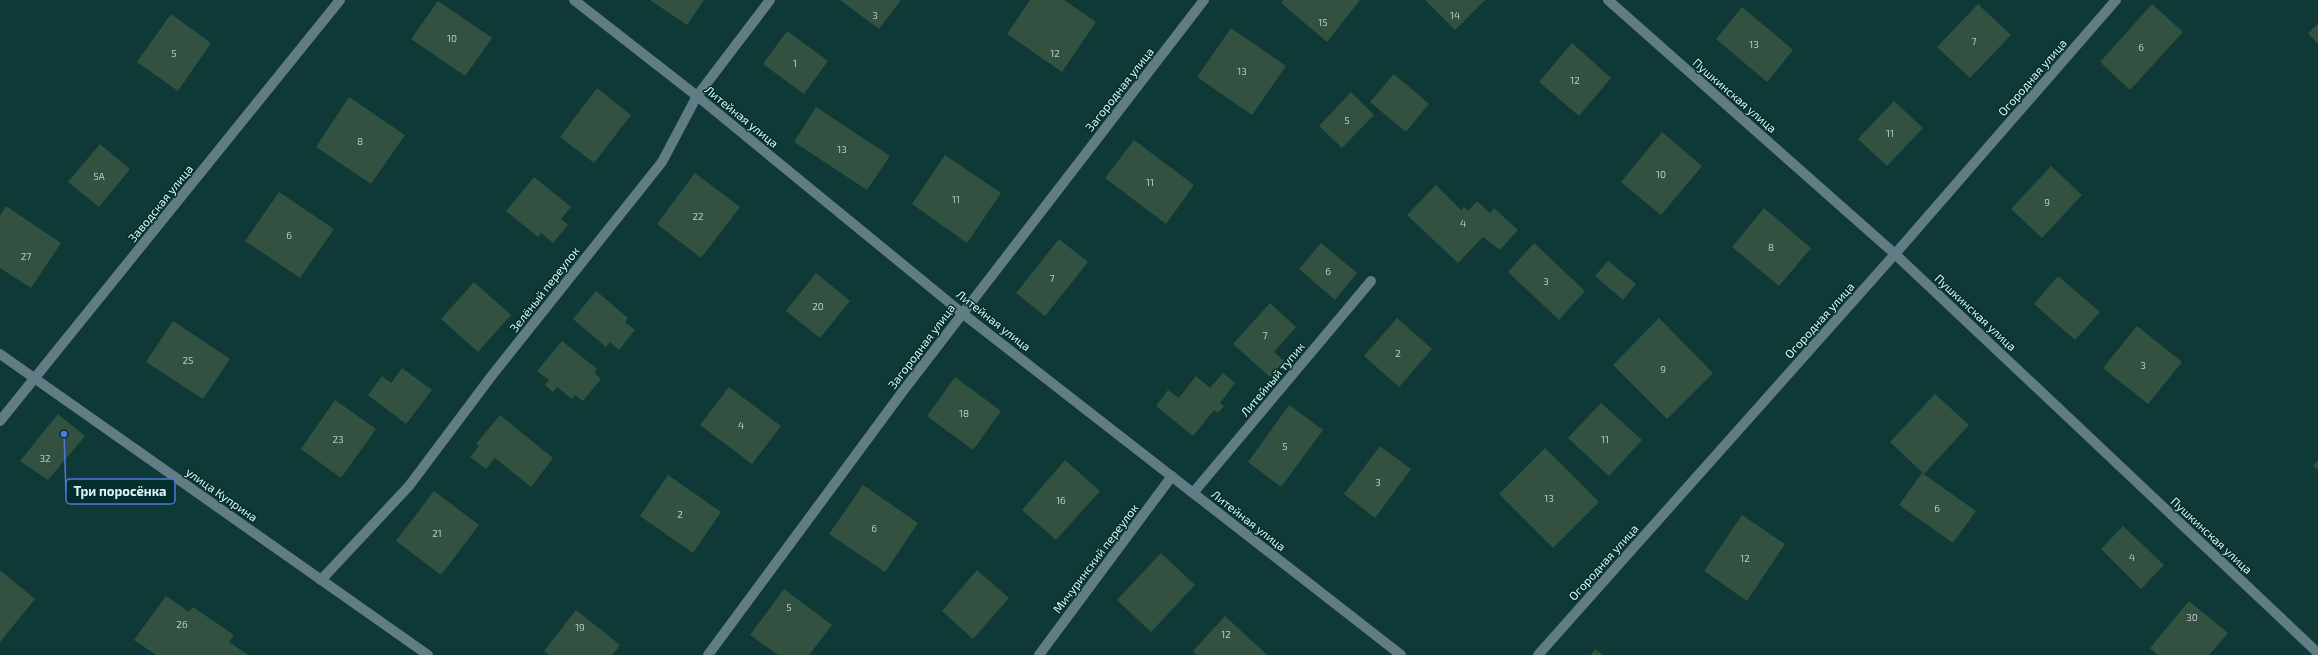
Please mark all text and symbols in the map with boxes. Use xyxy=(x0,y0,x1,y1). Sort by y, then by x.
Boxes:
house number: 3 xyxy=(872,9,878,21)
house number: 14 xyxy=(1450,9,1460,21)
house number: 15 xyxy=(1318,16,1328,28)
house number: 10 xyxy=(447,32,457,44)
house number: 7 xyxy=(1971,35,1977,47)
street label: Огородная улица xyxy=(1995,36,2070,119)
house number: 13 xyxy=(1749,38,1759,50)
house number: 6 xyxy=(2138,41,2144,53)
street label: Загородная улица xyxy=(1082,44,1157,134)
house number: 5 xyxy=(171,47,177,59)
house number: 12 xyxy=(1050,47,1060,59)
street label: Пушкинская улица xyxy=(1690,55,1780,136)
house number: 1 xyxy=(793,57,797,69)
house number: 13 xyxy=(1237,65,1247,77)
house number: 12 xyxy=(1570,74,1580,86)
street label: Литейная улица xyxy=(702,82,782,151)
house number: 5 xyxy=(1344,114,1350,126)
house number: 11 xyxy=(1886,127,1894,139)
house number: 8 xyxy=(357,135,363,147)
house number: 13 xyxy=(837,143,847,155)
street label: Заводская улица xyxy=(125,162,196,245)
house number: 10 xyxy=(1656,168,1666,180)
house number: 5А xyxy=(93,170,106,182)
house number: 11 xyxy=(1146,176,1154,188)
house number: 11 xyxy=(952,193,960,205)
house number: 9 xyxy=(2044,196,2050,208)
house number: 22 xyxy=(692,210,704,222)
house number: 4 xyxy=(1460,217,1466,229)
house number: 6 xyxy=(286,229,292,241)
house number: 8 xyxy=(1768,241,1774,253)
street label: Зелёный переулок xyxy=(506,243,583,335)
house number: 27 xyxy=(21,250,31,262)
house number: 6 xyxy=(1325,265,1331,277)
street label: Пушкинская улица xyxy=(1932,271,2020,354)
house number: 7 xyxy=(1049,272,1055,284)
house number: 3 xyxy=(1543,275,1549,287)
street label: Огородная улица xyxy=(1781,279,1858,362)
street label: Литейная улица xyxy=(953,287,1034,354)
house number: 20 xyxy=(812,300,824,312)
street label: Загородная улица xyxy=(885,301,958,392)
house number: 7 xyxy=(1262,329,1268,341)
street label: Литейный тупик xyxy=(1237,339,1308,419)
house number: 2 xyxy=(1395,347,1401,359)
house number: 25 xyxy=(183,354,193,366)
house number: 3 xyxy=(2140,359,2146,371)
house number: 9 xyxy=(1660,363,1666,375)
house number: 18 xyxy=(959,407,969,419)
house number: 4 xyxy=(738,419,744,431)
house number: 23 xyxy=(332,433,344,445)
house number: 11 xyxy=(1601,433,1609,445)
house number: 5 xyxy=(1282,440,1288,452)
house number: 32 xyxy=(39,452,51,464)
street label: улица Куприна xyxy=(183,464,260,525)
house number: 3 xyxy=(1375,476,1381,488)
callout: Три поросёнка xyxy=(66,479,175,504)
text: Три поросёнка xyxy=(73,483,167,499)
street label: Литейная улица xyxy=(1208,487,1289,554)
house number: 13 xyxy=(1544,492,1554,504)
house number: 16 xyxy=(1056,494,1066,506)
street label: Пушкинская улица xyxy=(2168,494,2256,577)
street label: Мичуринский переулок xyxy=(1049,500,1142,616)
house number: 6 xyxy=(1934,502,1940,514)
house number: 2 xyxy=(677,508,683,520)
street label: Огородная улица xyxy=(1565,521,1642,604)
house number: 6 xyxy=(871,522,877,534)
house number: 21 xyxy=(432,527,442,539)
house number: 4 xyxy=(2129,551,2135,563)
house number: 12 xyxy=(1740,552,1750,564)
house number: 5 xyxy=(786,601,792,613)
house number: 30 xyxy=(2186,611,2198,623)
house number: 26 xyxy=(176,618,188,630)
house number: 19 xyxy=(575,621,585,633)
house number: 12 xyxy=(1221,628,1231,640)

